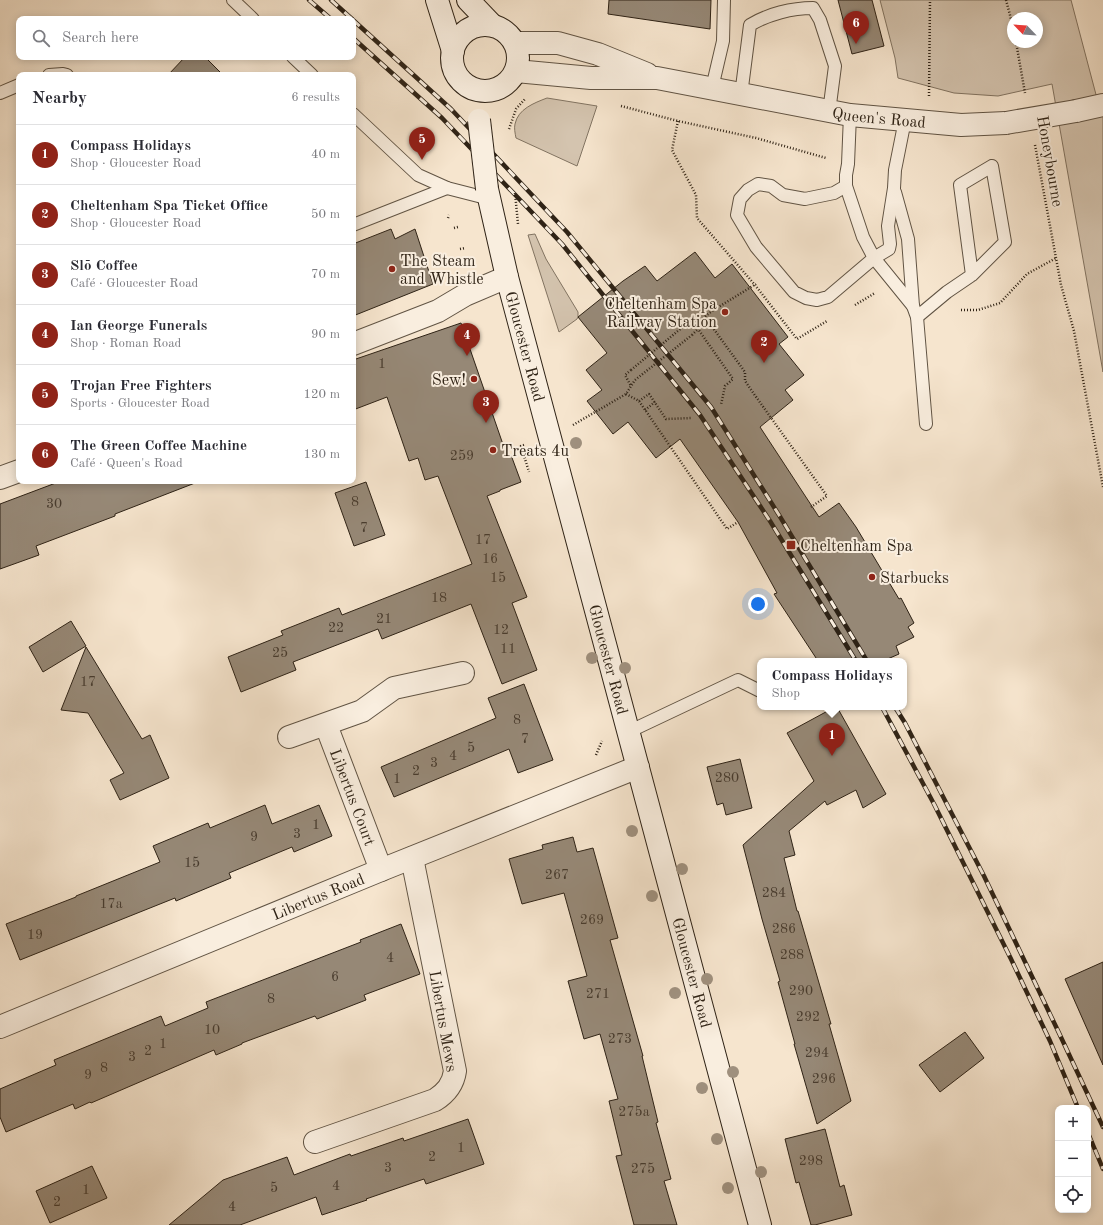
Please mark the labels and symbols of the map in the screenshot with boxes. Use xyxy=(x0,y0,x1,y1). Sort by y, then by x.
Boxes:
pin: 6 xyxy=(843,11,869,44)
north arrow xyxy=(1007,12,1043,48)
street label: Queen's Road xyxy=(831,106,926,132)
street label: Honeybourne xyxy=(1033,115,1065,208)
pin: 5 xyxy=(409,127,435,160)
place label: The Steam and Whistle xyxy=(400,254,484,288)
marker: The Steam and Whistle xyxy=(387,264,397,274)
street label: Gloucester Road xyxy=(501,290,546,404)
place label: Cheltenham Spa Railway Station xyxy=(604,297,717,331)
marker: Cheltenham Spa Railway Station xyxy=(720,307,730,317)
pin: 4 xyxy=(454,323,480,356)
pin: 2 xyxy=(751,330,777,363)
house number: 1 xyxy=(378,357,386,371)
place label: Sew! xyxy=(432,373,466,389)
marker: Sew! xyxy=(469,374,479,384)
pin: 3 xyxy=(473,390,499,423)
place label: Treats 4u xyxy=(501,444,570,460)
marker: Treats 4u xyxy=(488,445,498,455)
house number: 259 xyxy=(450,449,474,463)
house number: 8 xyxy=(351,495,359,509)
house number: 30 xyxy=(46,497,62,511)
house number: 7 xyxy=(360,521,368,535)
house number: 17 xyxy=(475,533,491,547)
marker: Cheltenham Spa xyxy=(785,539,797,551)
place label: Cheltenham Spa xyxy=(800,539,913,555)
house number: 16 xyxy=(482,552,498,566)
house number: 15 xyxy=(490,571,506,585)
place label: Starbucks xyxy=(880,571,949,587)
marker: Starbucks xyxy=(867,572,877,582)
house number: 18 xyxy=(431,591,447,605)
your location xyxy=(748,594,768,614)
street label: Gloucester Road xyxy=(585,603,629,717)
house number: 21 xyxy=(376,612,392,626)
house number: 22 xyxy=(328,621,344,635)
house number: 12 xyxy=(493,623,509,637)
house number: 11 xyxy=(500,642,516,656)
house number: 25 xyxy=(272,646,288,660)
house number: 17 xyxy=(80,675,96,689)
house number: 8 xyxy=(513,713,521,727)
pin: 1 xyxy=(819,723,845,756)
house number: 7 xyxy=(521,732,529,746)
house number: 5 xyxy=(467,741,475,755)
street label: Libertus Court xyxy=(326,747,377,849)
house number: 4 xyxy=(449,749,457,763)
house number: 3 xyxy=(430,756,438,770)
house number: 2 xyxy=(412,764,420,778)
house number: 280 xyxy=(715,771,739,785)
house number: 1 xyxy=(393,772,401,786)
house number: 1 xyxy=(312,818,320,832)
house number: 3 xyxy=(293,827,301,841)
house number: 9 xyxy=(250,830,258,844)
house number: 15 xyxy=(184,856,200,870)
house number: 267 xyxy=(545,868,569,882)
street label: Libertus Road xyxy=(270,872,367,924)
house number: 284 xyxy=(762,886,786,900)
house number: 17a xyxy=(99,897,123,911)
house number: 269 xyxy=(580,913,604,927)
street label: Gloucester Road xyxy=(668,916,713,1030)
house number: 286 xyxy=(772,922,796,936)
house number: 19 xyxy=(27,928,43,942)
house number: 288 xyxy=(780,948,804,962)
house number: 4 xyxy=(386,951,394,965)
street label: Libertus Mews xyxy=(425,969,459,1073)
house number: 6 xyxy=(331,970,339,984)
house number: 290 xyxy=(789,984,813,998)
house number: 271 xyxy=(586,987,610,1001)
house number: 8 xyxy=(267,992,275,1006)
house number: 292 xyxy=(796,1010,820,1024)
house number: 10 xyxy=(204,1023,220,1037)
house number: 273 xyxy=(608,1032,632,1046)
house number: 1 xyxy=(159,1037,167,1051)
house number: 2 xyxy=(144,1044,152,1058)
house number: 294 xyxy=(805,1046,829,1060)
house number: 3 xyxy=(128,1050,136,1064)
house number: 8 xyxy=(100,1061,108,1075)
house number: 9 xyxy=(84,1068,92,1082)
house number: 296 xyxy=(812,1072,836,1086)
house number: 275a xyxy=(618,1105,650,1119)
house number: 1 xyxy=(457,1141,465,1155)
house number: 2 xyxy=(428,1150,436,1164)
house number: 298 xyxy=(799,1154,823,1168)
house number: 3 xyxy=(384,1161,392,1175)
house number: 275 xyxy=(631,1162,655,1176)
house number: 4 xyxy=(332,1179,340,1193)
house number: 5 xyxy=(270,1181,278,1195)
house number: 1 xyxy=(82,1183,90,1197)
house number: 2 xyxy=(53,1195,61,1209)
house number: 4 xyxy=(228,1200,236,1214)

